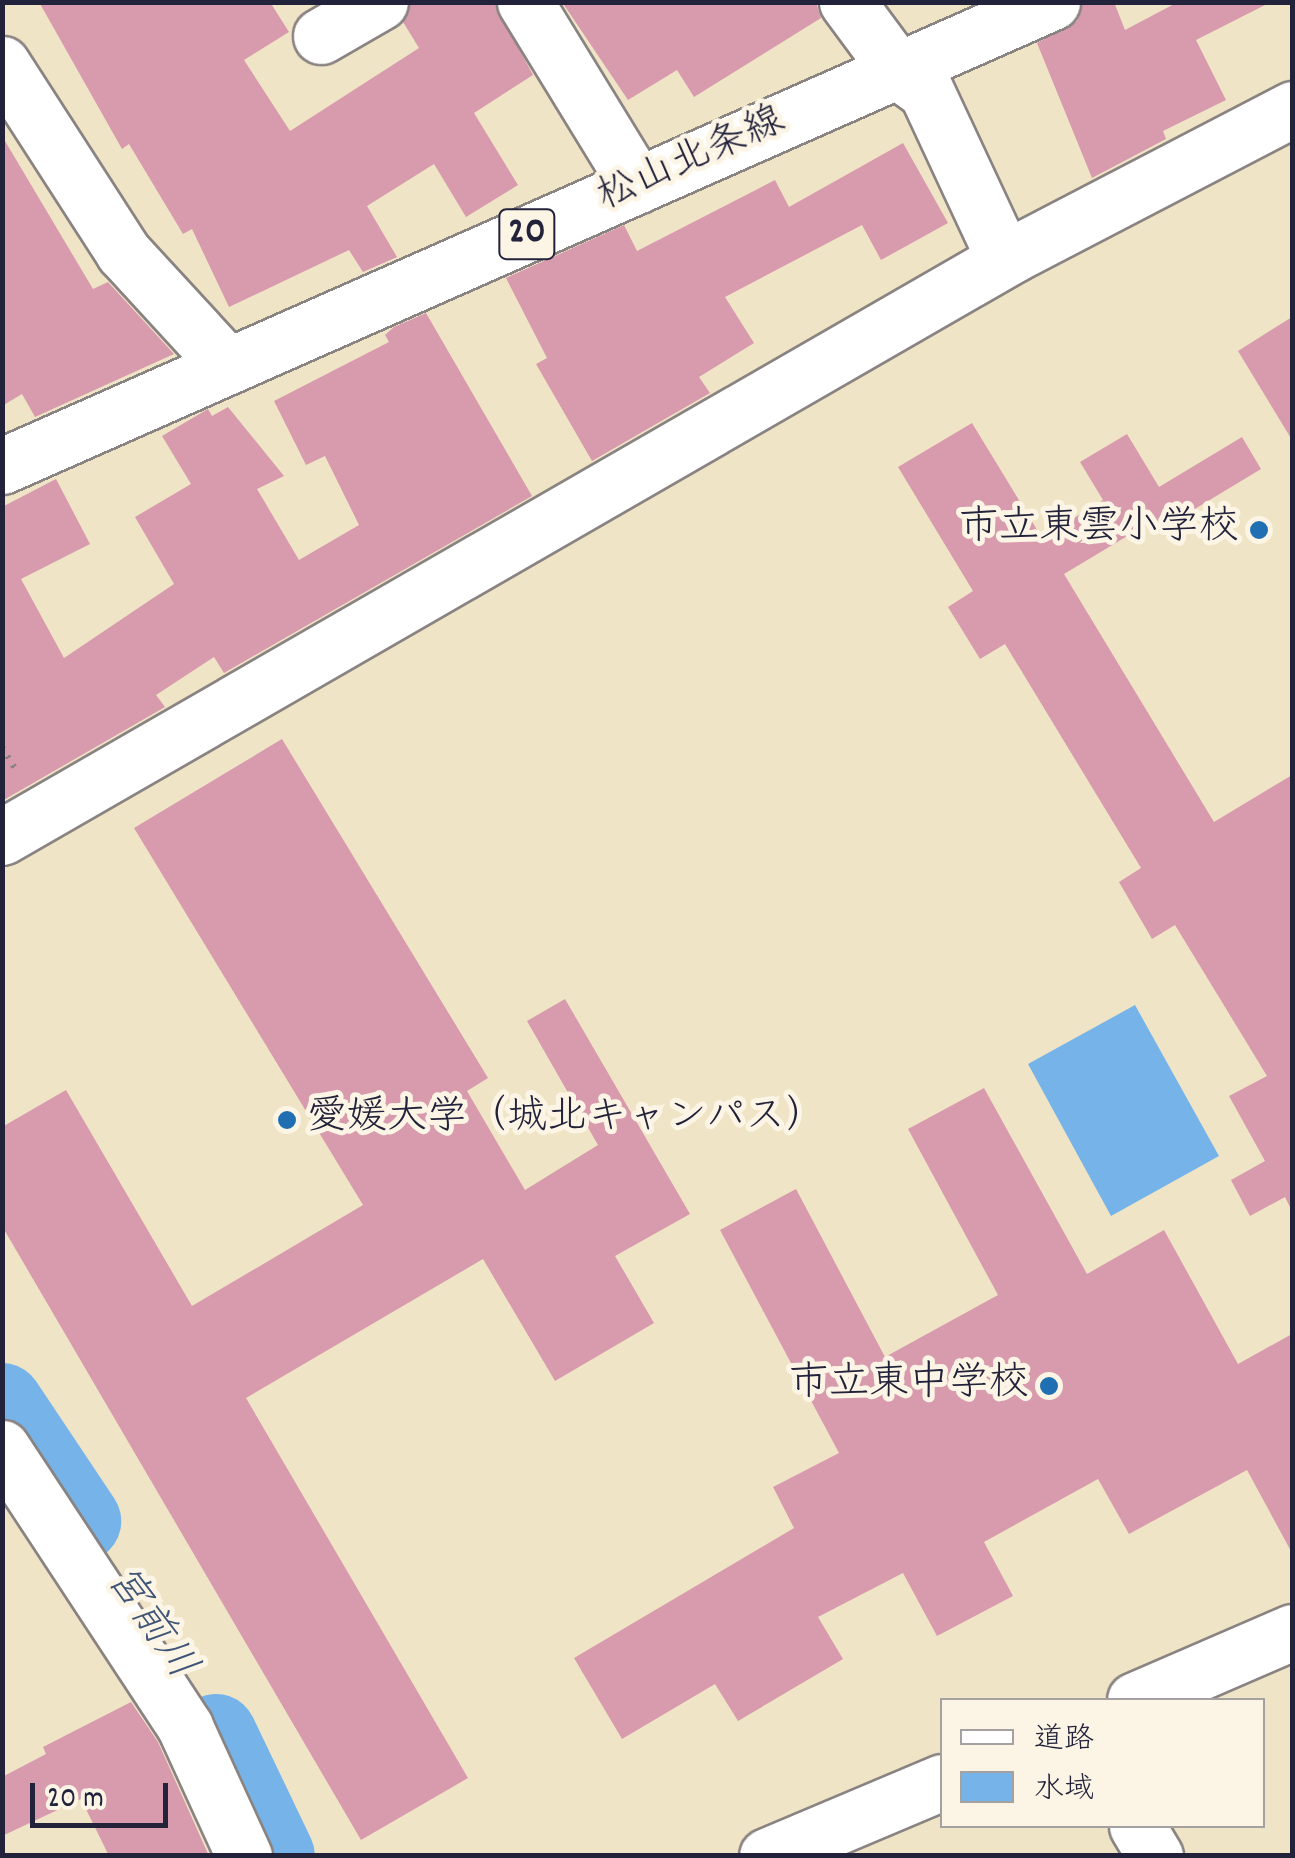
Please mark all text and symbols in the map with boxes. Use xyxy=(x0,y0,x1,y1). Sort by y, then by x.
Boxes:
street label: 松山北条線 xyxy=(591,98,793,224)
road number: 20 xyxy=(497,201,557,267)
place label: 市立東雲小学校 xyxy=(959,506,1239,554)
marker: 市立東雲小学校 xyxy=(1248,519,1270,541)
place label: 愛媛大学（城北キャンパス） xyxy=(307,1096,827,1144)
marker: 愛媛大学（城北キャンパス） xyxy=(276,1109,298,1131)
place label: 市立東中学校 xyxy=(789,1362,1029,1410)
marker: 市立東中学校 xyxy=(1038,1375,1060,1397)
water label: 宮前川 xyxy=(93,1558,205,1690)
legend xyxy=(940,1698,1265,1828)
text: 道路 xyxy=(1034,1720,1094,1763)
scale bar xyxy=(35,1763,172,1825)
text: 水域 xyxy=(1034,1770,1094,1813)
text: 20 m xyxy=(47,1779,104,1822)

